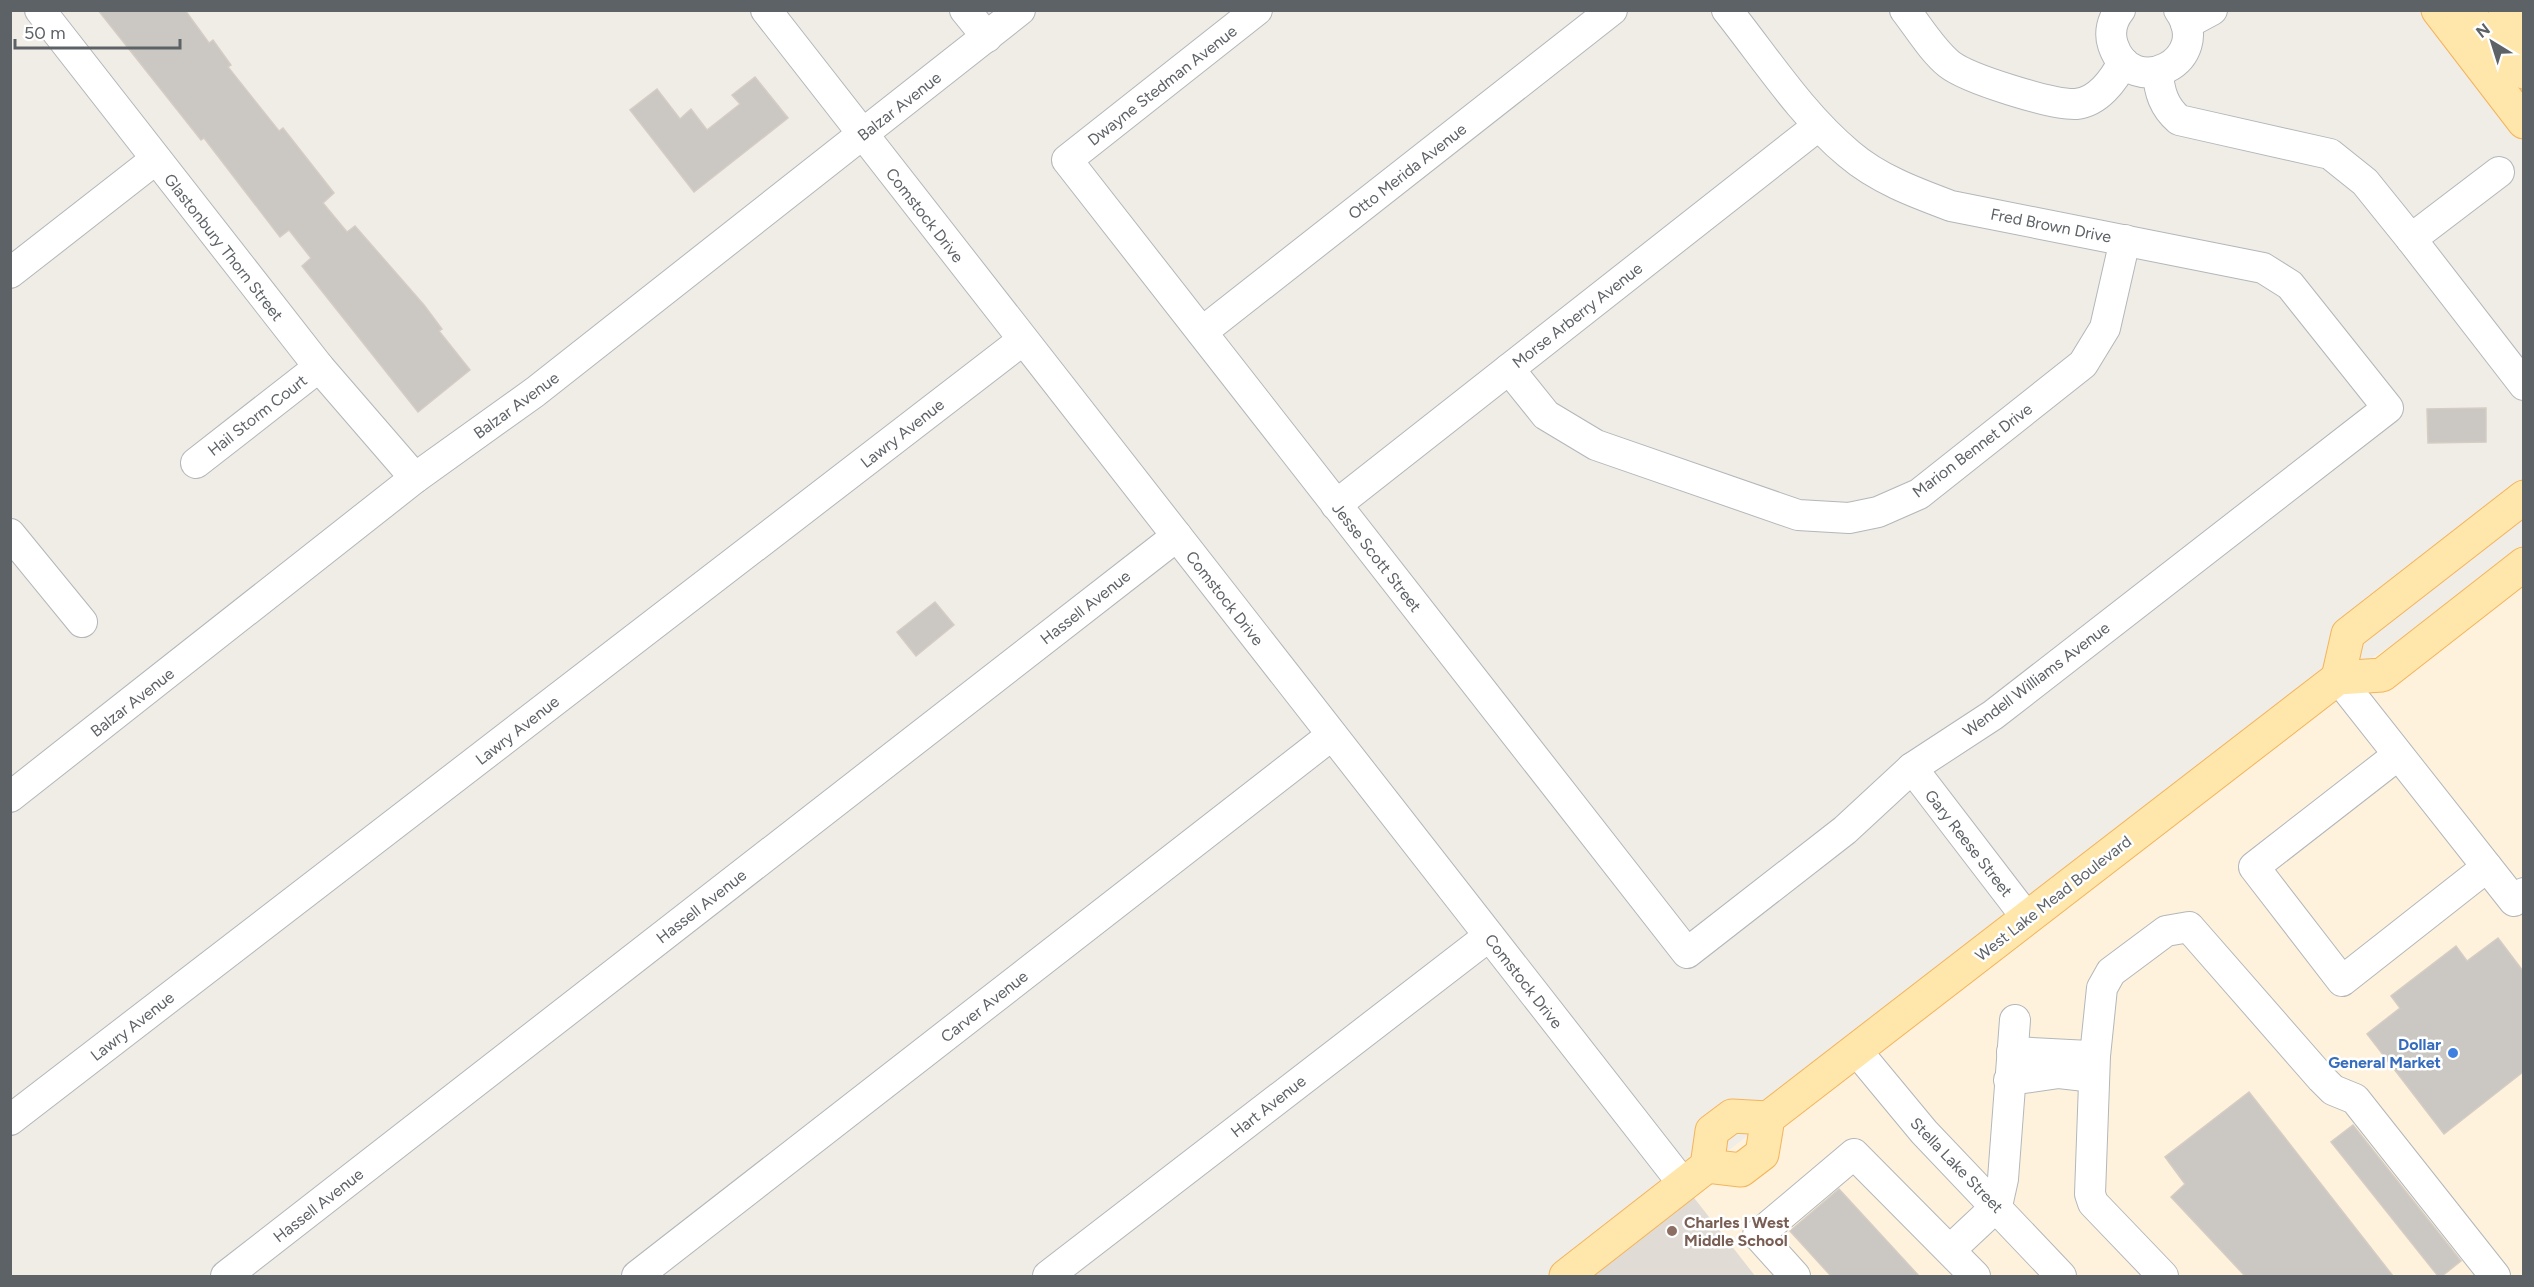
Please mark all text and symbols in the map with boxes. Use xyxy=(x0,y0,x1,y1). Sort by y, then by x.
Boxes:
scale bar xyxy=(15,12,180,50)
north arrow xyxy=(2462,12,2522,72)
text: N xyxy=(2472,19,2494,42)
street label: Dwayne Stedman Avenue xyxy=(1084,21,1241,150)
text: 50 m xyxy=(24,22,66,44)
street label: Balzar Avenue xyxy=(854,68,945,145)
street label: Otto Merida Avenue xyxy=(1344,119,1470,223)
street label: Comstock Drive xyxy=(882,164,968,266)
street label: Glastonbury Thorn Street xyxy=(160,170,287,325)
street label: Fred Brown Drive xyxy=(1989,204,2113,247)
street label: Morse Arberry Avenue xyxy=(1508,258,1646,372)
street label: Balzar Avenue xyxy=(470,368,563,443)
street label: Hail Storm Court xyxy=(204,371,311,460)
street label: Lawry Avenue xyxy=(857,395,948,472)
street label: Marion Bennet Drive xyxy=(1909,399,2036,502)
street label: Jesse Scott Street xyxy=(1328,499,1425,616)
street label: Comstock Drive xyxy=(1182,547,1268,649)
street label: Hassell Avenue xyxy=(1037,566,1134,648)
street label: Wendell Williams Avenue xyxy=(1959,618,2114,741)
street label: Balzar Avenue xyxy=(87,664,178,741)
street label: Lawry Avenue xyxy=(472,692,563,769)
street label: Gary Reese Street xyxy=(1921,786,2016,901)
street label: West Lake Mead Boulevard xyxy=(1972,832,2135,965)
street label: Hassell Avenue xyxy=(653,865,750,947)
street label: Comstock Drive xyxy=(1481,930,1567,1032)
street label: Carver Avenue xyxy=(937,966,1032,1046)
street label: Lawry Avenue xyxy=(87,988,178,1065)
place label: Dollar General Market xyxy=(2328,1035,2441,1072)
marker: Dollar General Market xyxy=(2446,1046,2460,1060)
street label: Hart Avenue xyxy=(1227,1071,1310,1141)
street label: Stella Lake Street xyxy=(1906,1114,2007,1217)
street label: Hassell Avenue xyxy=(270,1164,367,1246)
place label: Charles I West Middle School xyxy=(1684,1213,1790,1250)
marker: Charles I West Middle School xyxy=(1665,1224,1679,1238)

